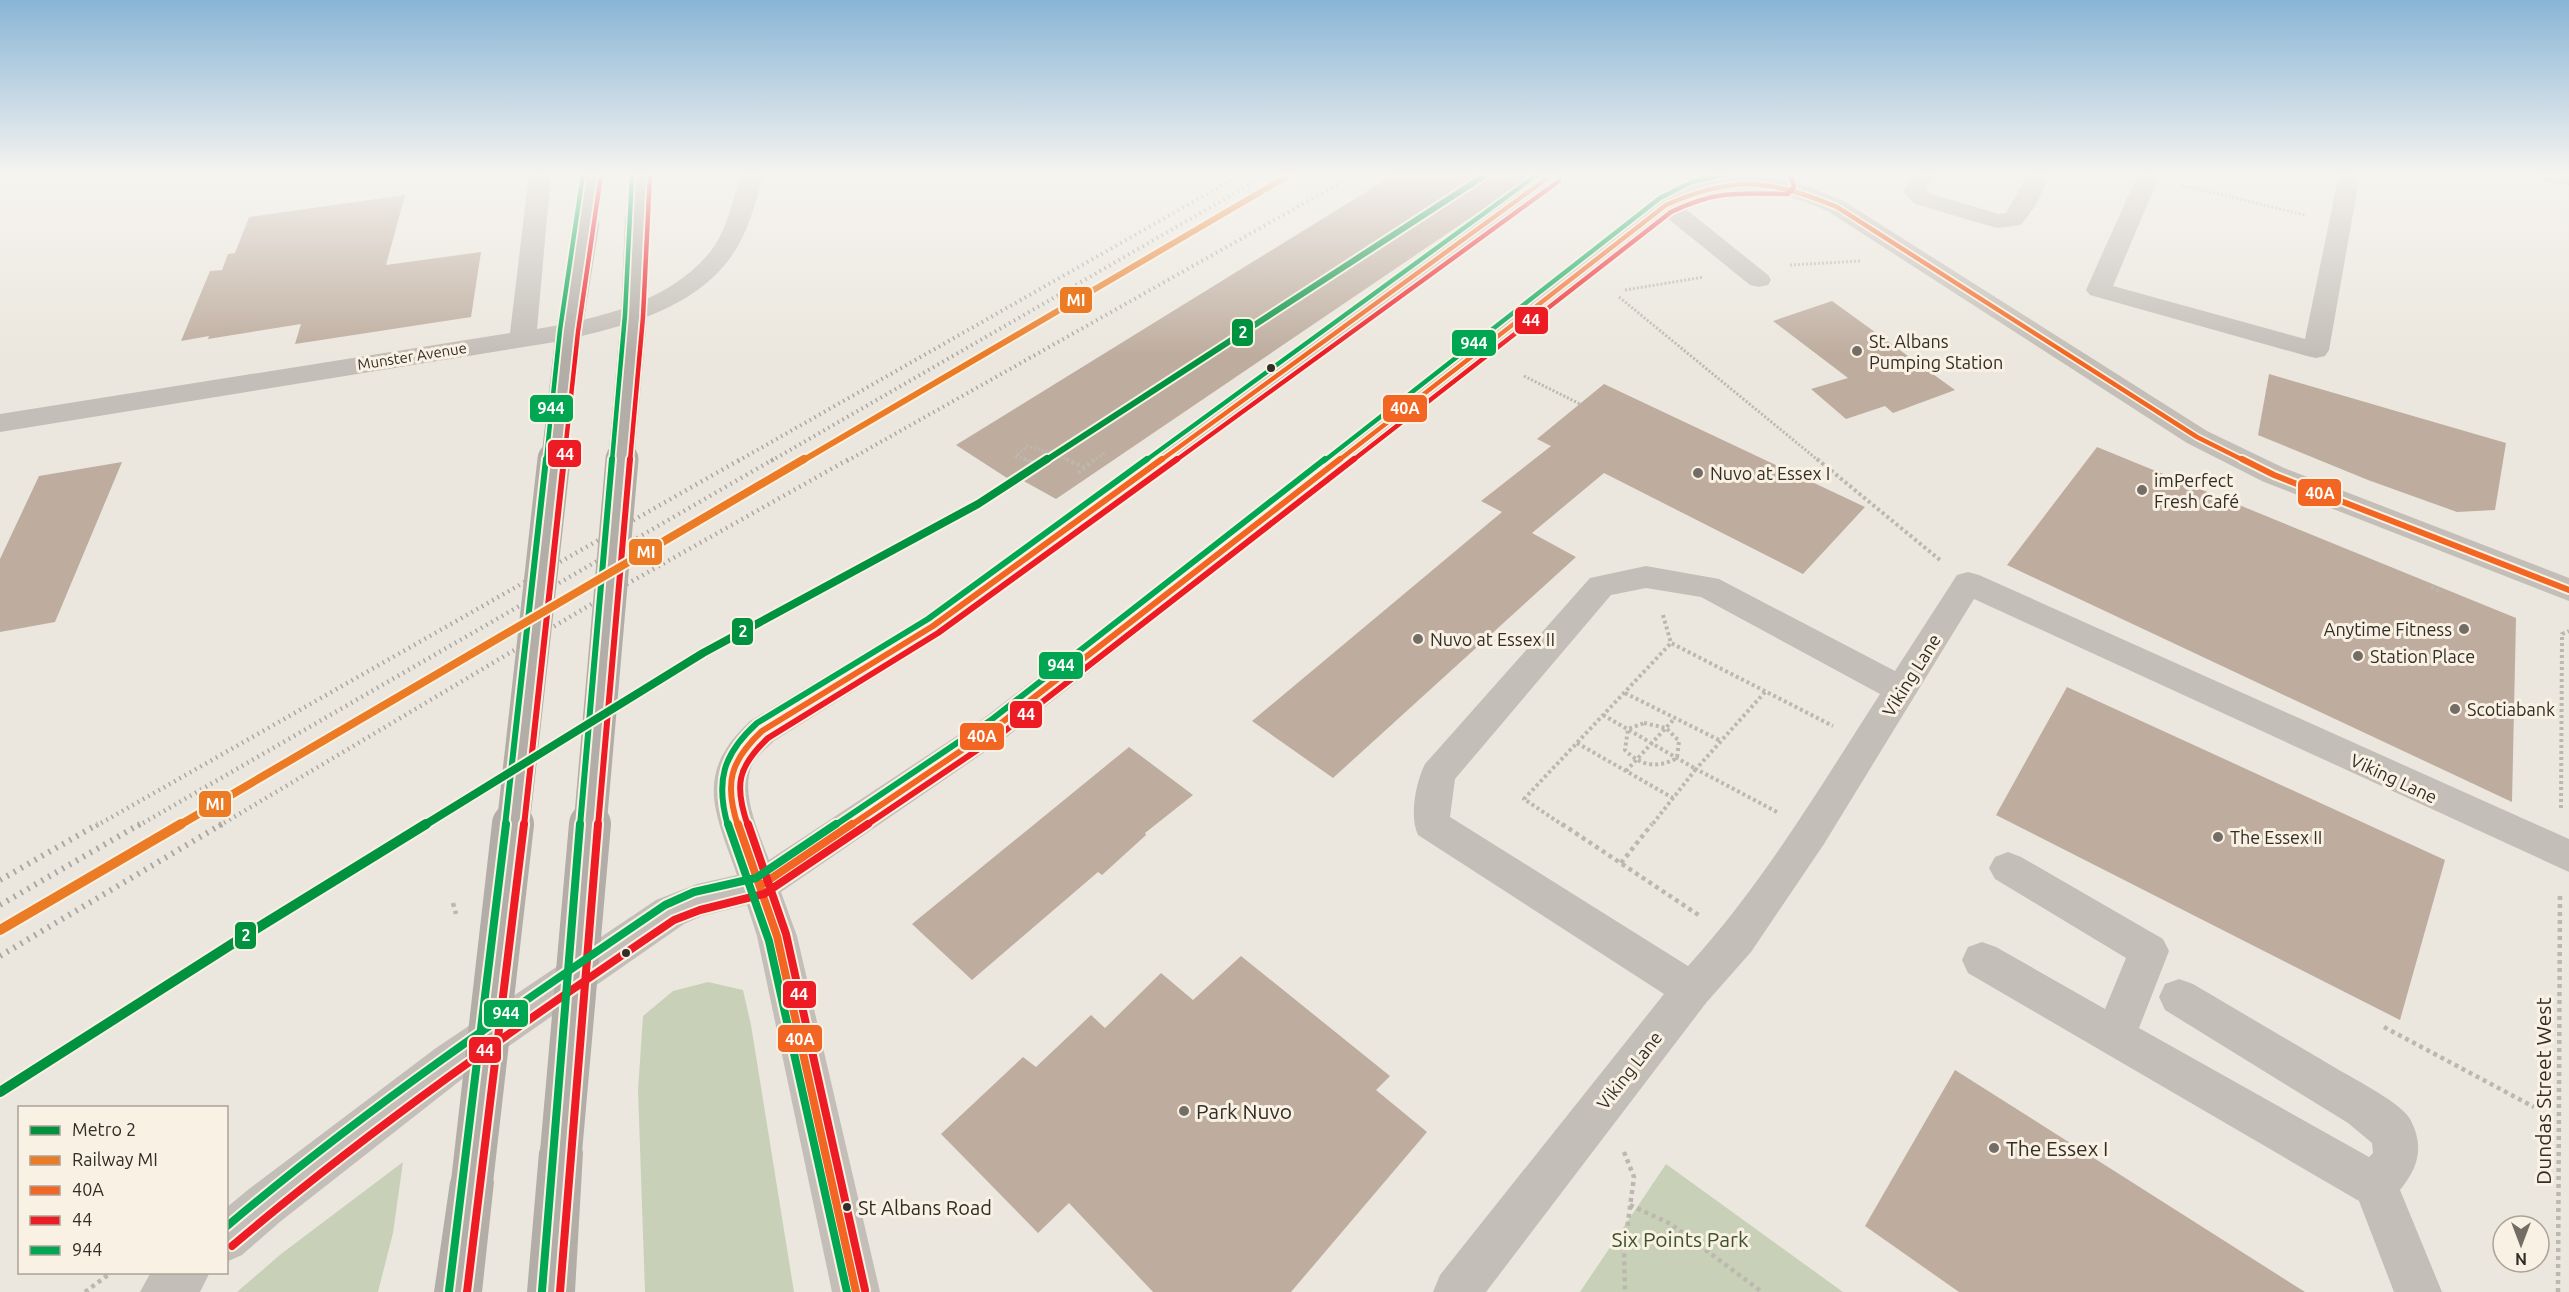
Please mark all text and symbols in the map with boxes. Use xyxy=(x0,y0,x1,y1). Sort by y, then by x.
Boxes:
line badge: MI xyxy=(1059,286,1093,314)
text: MI xyxy=(1066,291,1086,309)
line badge: 44 xyxy=(1514,306,1549,335)
text: 44 xyxy=(1522,311,1540,329)
line badge: 2 xyxy=(1231,318,1254,347)
text: 2 xyxy=(1238,323,1248,341)
line badge: 944 xyxy=(1451,329,1497,357)
place label: St. Albans Pumping Station xyxy=(1869,331,2003,372)
text: 944 xyxy=(1460,334,1488,352)
street label: Munster Avenue xyxy=(356,339,468,373)
marker: St. Albans Pumping Station xyxy=(1850,344,1864,358)
unlabelled marker xyxy=(1265,362,1277,374)
line badge: 944 xyxy=(529,394,574,423)
line badge: 40A xyxy=(1382,394,1428,423)
text: 944 xyxy=(537,399,565,417)
text: 40A xyxy=(1390,399,1420,417)
line badge: 44 xyxy=(547,439,582,468)
text: 44 xyxy=(556,445,574,463)
place label: Nuvo at Essex I xyxy=(1710,463,1830,483)
marker: Nuvo at Essex I xyxy=(1691,466,1705,480)
place label: imPerfect Fresh Café xyxy=(2154,470,2239,511)
line badge: 40A xyxy=(2297,478,2342,507)
marker: imPerfect Fresh Café xyxy=(2135,483,2149,497)
text: 40A xyxy=(2305,484,2335,502)
line badge: MI xyxy=(628,538,663,566)
text: MI xyxy=(636,543,656,561)
line badge: 2 xyxy=(731,617,754,646)
place label: Anytime Fitness xyxy=(2324,619,2452,639)
text: 2 xyxy=(738,622,748,640)
marker: Anytime Fitness xyxy=(2457,622,2471,636)
place label: Nuvo at Essex II xyxy=(1430,629,1555,649)
street label: Viking Lane xyxy=(1878,630,1944,720)
marker: Nuvo at Essex II xyxy=(1411,632,1425,646)
place label: Station Place xyxy=(2370,646,2475,666)
marker: Station Place xyxy=(2351,649,2365,663)
line badge: 944 xyxy=(1038,651,1084,680)
text: 944 xyxy=(1047,656,1075,674)
place label: Scotiabank xyxy=(2467,699,2555,719)
line badge: 44 xyxy=(1009,700,1043,729)
marker: Scotiabank xyxy=(2448,702,2462,716)
text: 44 xyxy=(1017,705,1035,723)
line badge: 40A xyxy=(959,722,1005,751)
text: 40A xyxy=(967,727,997,745)
street label: Viking Lane xyxy=(2348,749,2440,807)
line badge: MI xyxy=(198,790,232,818)
text: MI xyxy=(205,795,225,813)
place label: The Essex II xyxy=(2230,827,2322,847)
marker: The Essex II xyxy=(2211,830,2225,844)
line badge: 2 xyxy=(234,921,257,950)
text: 2 xyxy=(241,926,251,944)
unlabelled marker xyxy=(620,947,632,959)
line badge: 44 xyxy=(782,980,817,1009)
text: 44 xyxy=(790,985,808,1003)
street label: Dundas Street West xyxy=(2531,997,2555,1185)
line badge: 944 xyxy=(483,999,529,1028)
text: 944 xyxy=(492,1004,520,1022)
line badge: 40A xyxy=(777,1024,823,1053)
street label: Viking Lane xyxy=(1592,1027,1666,1113)
text: 40A xyxy=(785,1030,815,1048)
line badge: 44 xyxy=(468,1036,502,1064)
text: 44 xyxy=(476,1041,494,1059)
place label: Park Nuvo xyxy=(1196,1099,1292,1123)
marker: Park Nuvo xyxy=(1177,1104,1191,1118)
legend xyxy=(18,1106,228,1274)
text: Metro 2 xyxy=(72,1119,136,1139)
place label: The Essex I xyxy=(2006,1136,2108,1160)
marker: The Essex I xyxy=(1987,1141,2001,1155)
text: Railway MI xyxy=(72,1149,158,1169)
text: 40A xyxy=(72,1179,104,1199)
place label: St Albans Road xyxy=(858,1196,992,1219)
marker: St Albans Road xyxy=(841,1201,853,1213)
text: 44 xyxy=(72,1209,92,1229)
north arrow xyxy=(2491,1214,2551,1274)
park label: Six Points Park xyxy=(1611,1227,1749,1251)
text: 944 xyxy=(72,1239,102,1259)
text: N xyxy=(2515,1250,2527,1268)

